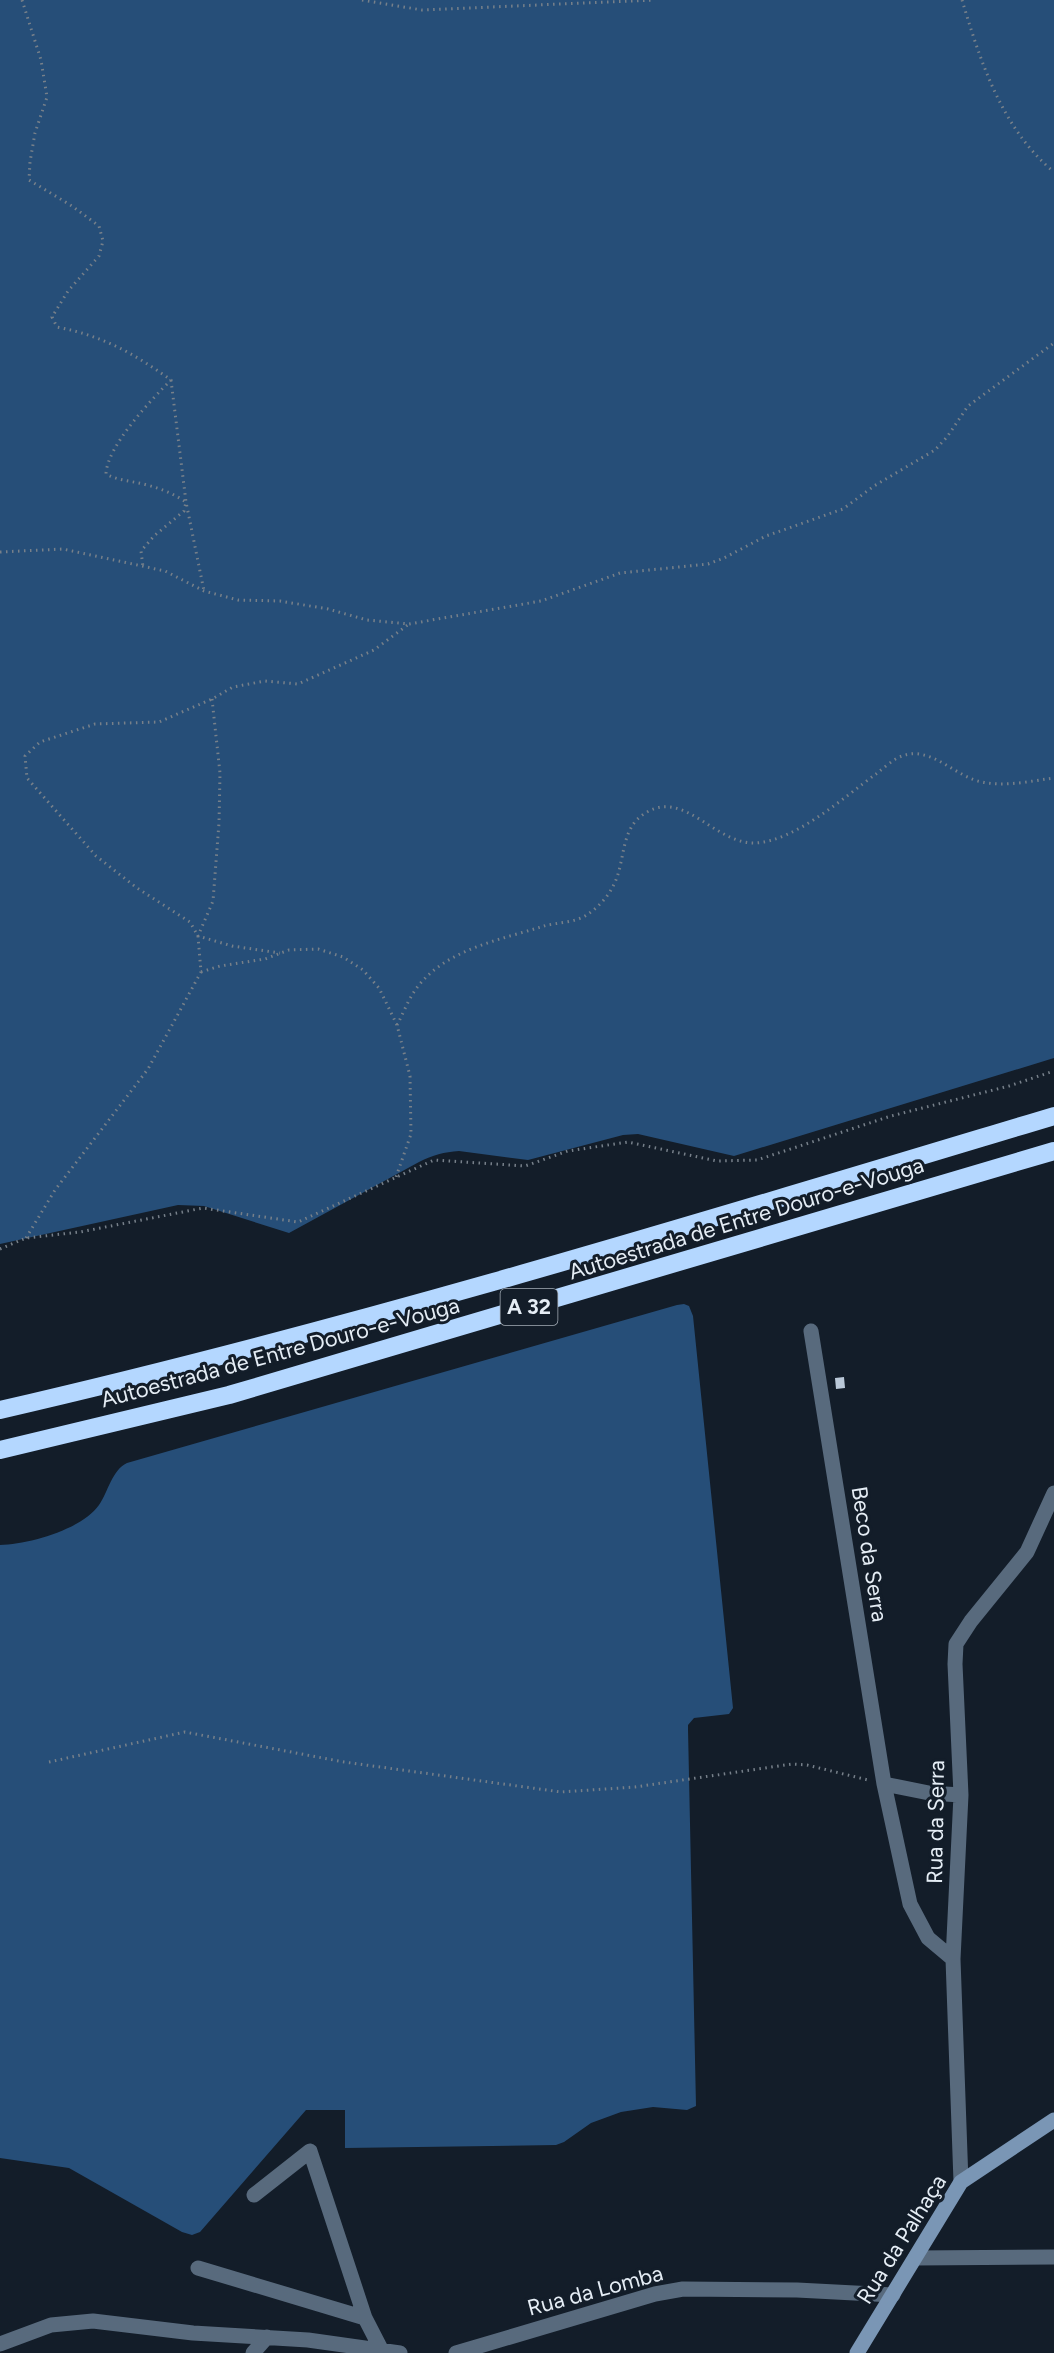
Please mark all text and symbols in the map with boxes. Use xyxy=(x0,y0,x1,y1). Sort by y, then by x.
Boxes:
street label: Autoestrada de Entre Douro-e-Vouga xyxy=(565,1151,927,1285)
road number: A 32 xyxy=(500,1289,558,1325)
street label: Autoestrada de Entre Douro-e-Vouga xyxy=(98,1292,462,1413)
street label: Beco da Serra xyxy=(845,1484,894,1624)
street label: Rua da Serra xyxy=(921,1760,950,1884)
street label: Rua da Palhaça xyxy=(851,2170,952,2309)
street label: Rua da Lomba xyxy=(524,2259,666,2322)

